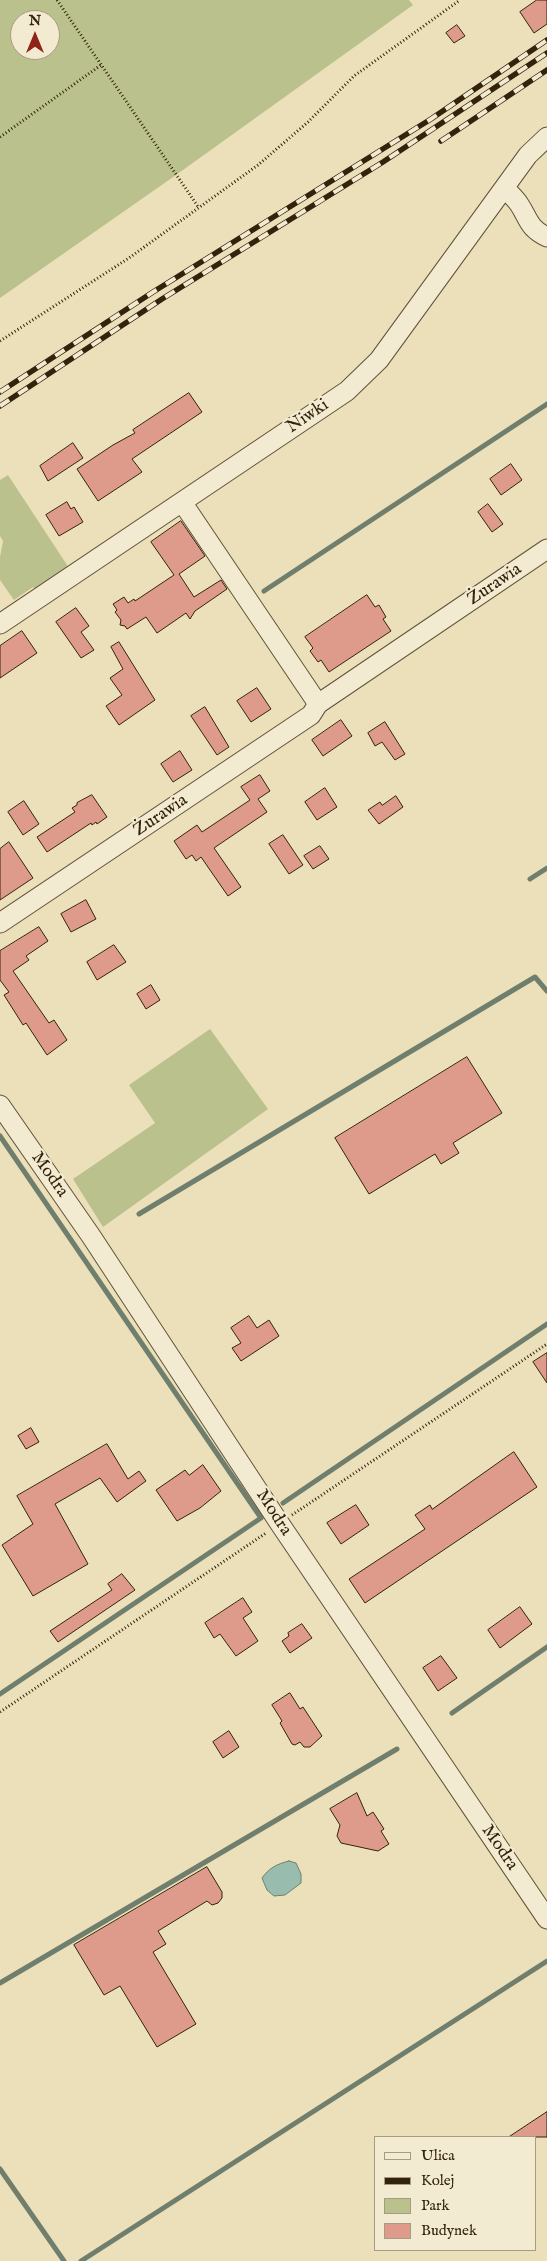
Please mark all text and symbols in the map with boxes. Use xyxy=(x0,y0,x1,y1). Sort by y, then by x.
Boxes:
north arrow xyxy=(10,10,60,60)
text: N xyxy=(29,12,41,30)
street label: Niwki xyxy=(283,395,333,439)
street label: Żurawia xyxy=(464,559,526,611)
street label: Żurawia xyxy=(130,790,192,842)
street label: Modra xyxy=(26,1148,72,1202)
street label: Modra xyxy=(250,1486,296,1540)
street label: Modra xyxy=(476,1821,522,1875)
legend xyxy=(374,2136,537,2251)
text: Ulica xyxy=(421,2146,455,2165)
text: Kolej xyxy=(421,2171,454,2190)
text: Park xyxy=(421,2196,450,2215)
text: Budynek xyxy=(421,2221,477,2240)

